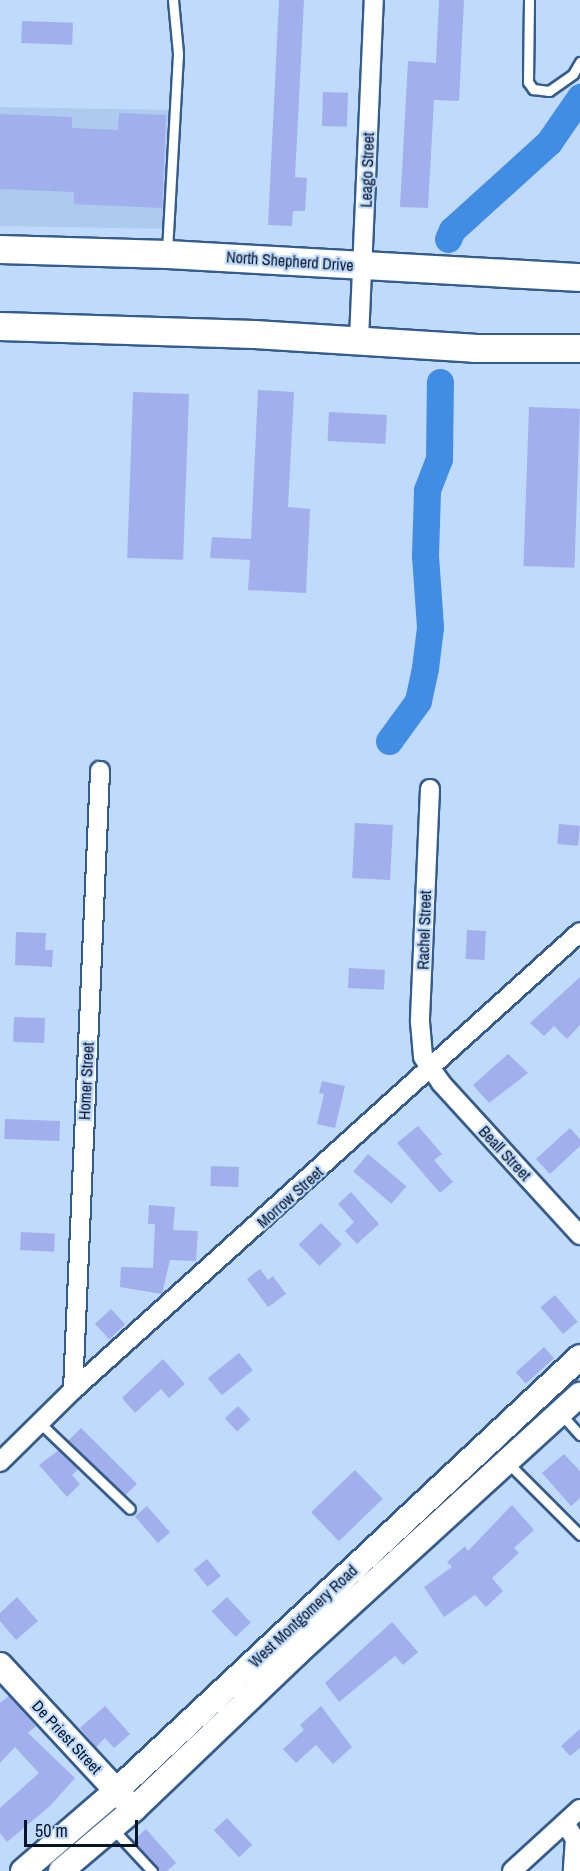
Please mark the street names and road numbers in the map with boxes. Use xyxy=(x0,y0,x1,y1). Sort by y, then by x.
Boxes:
street label: Leago Street xyxy=(356,132,378,208)
street label: North Shepherd Drive xyxy=(226,247,354,275)
street label: Rachel Street xyxy=(413,890,435,970)
street label: Homer Street xyxy=(74,1042,98,1120)
street label: Beall Street xyxy=(475,1122,535,1184)
street label: Morrow Street xyxy=(253,1162,327,1232)
street label: West Montgomery Road xyxy=(245,1561,361,1671)
street label: De Priest Street xyxy=(28,1696,106,1778)

